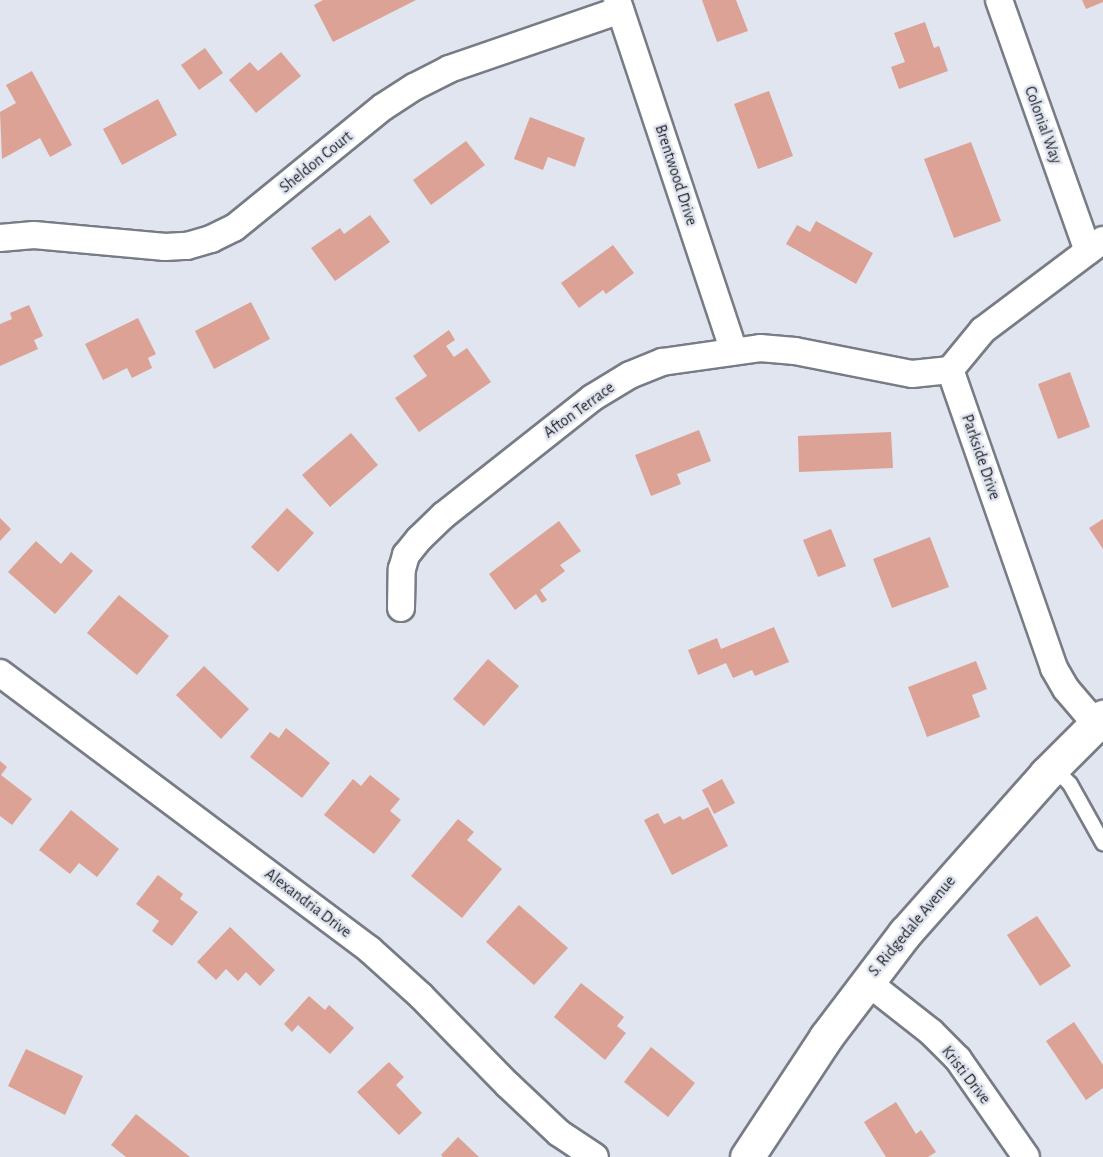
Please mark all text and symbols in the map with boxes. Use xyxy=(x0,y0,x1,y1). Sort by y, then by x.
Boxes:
street label: Colonial Way xyxy=(1020,84,1066,166)
street label: Brentwood Drive xyxy=(651,122,701,228)
street label: Sheldon Court xyxy=(276,127,356,197)
street label: Afton Terrace xyxy=(540,378,618,442)
street label: Parkside Drive xyxy=(957,412,1005,502)
street label: Alexandria Drive xyxy=(261,864,355,942)
street label: S. Ridgedale Avenue xyxy=(864,872,960,980)
street label: Kristi Drive xyxy=(937,1042,995,1108)

